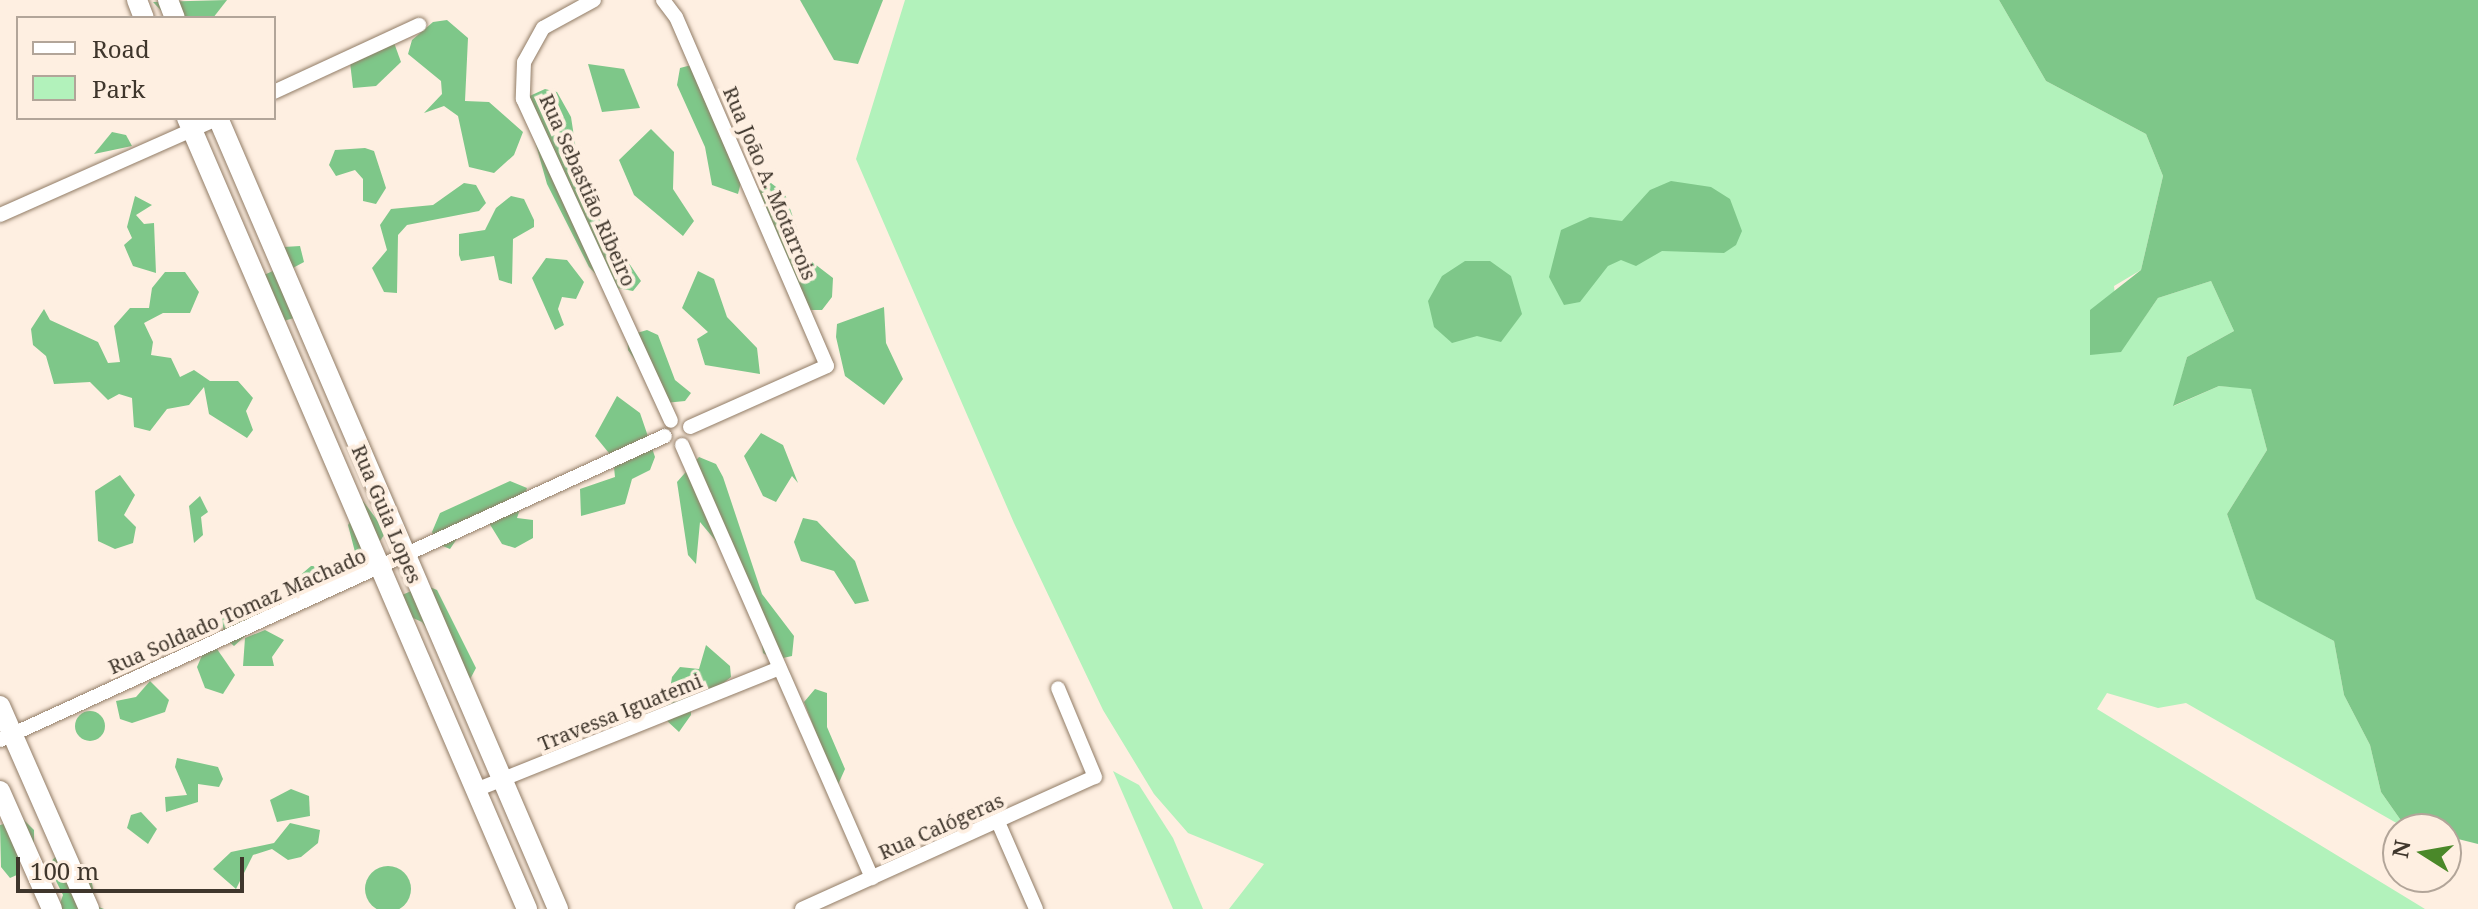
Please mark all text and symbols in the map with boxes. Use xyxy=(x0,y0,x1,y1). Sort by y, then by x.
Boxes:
legend xyxy=(16,16,276,120)
text: Road xyxy=(92,32,150,65)
text: Park xyxy=(92,72,145,105)
street label: Rua João A. Motarrois xyxy=(718,83,822,283)
street label: Rua Sebastião Ribeiro xyxy=(535,90,641,290)
street label: Rua Guia Lopes xyxy=(347,441,427,587)
street label: Rua Soldado Tomaz Machado xyxy=(104,543,370,679)
street label: Travessa Iguatemi xyxy=(535,668,705,756)
street label: Rua Calógeras xyxy=(875,788,1007,864)
north arrow xyxy=(2382,813,2462,893)
text: N xyxy=(2384,837,2417,860)
scale bar xyxy=(20,841,248,891)
text: 100 m xyxy=(30,854,99,887)

